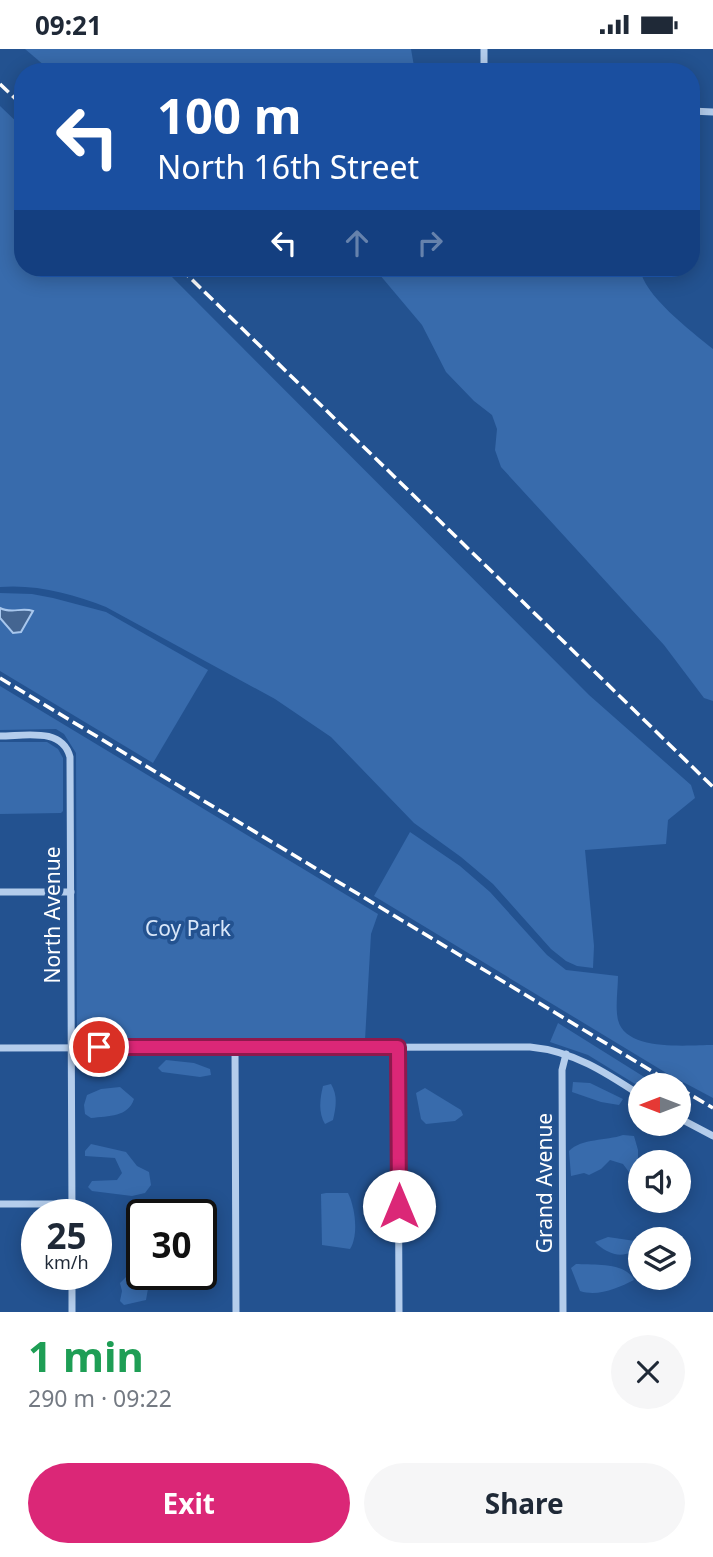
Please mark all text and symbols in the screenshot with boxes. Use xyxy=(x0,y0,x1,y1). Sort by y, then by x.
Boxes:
text: 09:21 xyxy=(35,7,102,43)
text: 100 m xyxy=(157,82,302,148)
icon: left xyxy=(42,91,133,182)
text: North 16th Street xyxy=(157,145,419,188)
icon: left xyxy=(265,224,303,262)
icon: ahead xyxy=(338,224,376,262)
icon: right xyxy=(411,224,449,262)
street label: North Avenue xyxy=(38,846,66,984)
park label: Coy Park xyxy=(145,914,232,942)
pin xyxy=(69,1017,129,1077)
icon: arrive xyxy=(80,1028,118,1066)
north arrow xyxy=(628,1073,691,1136)
map controls xyxy=(628,1073,691,1290)
street label: Grand Avenue xyxy=(530,1113,558,1253)
button: sound xyxy=(628,1150,691,1213)
position arrow xyxy=(362,1169,436,1243)
speed limit sign: 30 xyxy=(126,1199,217,1290)
text: 25 xyxy=(46,1212,87,1259)
button: layers xyxy=(628,1227,691,1290)
text: km/h xyxy=(44,1250,89,1274)
text: 1 min xyxy=(28,1327,144,1384)
button: close xyxy=(611,1335,685,1409)
text: 290 m · 09:22 xyxy=(28,1382,172,1414)
button: Exit xyxy=(28,1463,350,1543)
button: Share xyxy=(364,1463,685,1543)

